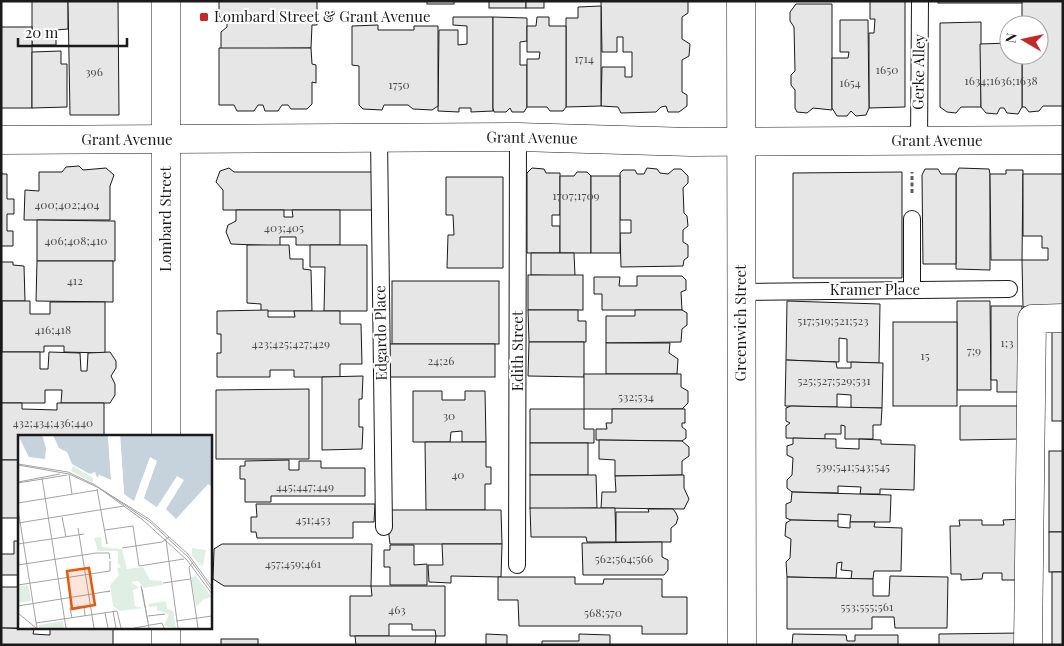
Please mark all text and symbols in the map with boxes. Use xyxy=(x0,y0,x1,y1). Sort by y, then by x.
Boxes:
place label: Lombard Street & Grant Avenue xyxy=(214,6,431,26)
marker: Lombard Street & Grant Avenue xyxy=(198,11,210,23)
scale bar xyxy=(18,15,126,47)
north arrow xyxy=(999,15,1049,65)
text: 20 m xyxy=(25,22,59,42)
text: N xyxy=(1000,31,1021,44)
street label: Gerke Alley xyxy=(907,33,929,110)
house number: 1714 xyxy=(574,50,594,66)
house number: 1650 xyxy=(876,61,898,77)
house number: 396 xyxy=(85,63,103,79)
house number: 1634;1636;1638 xyxy=(964,72,1038,88)
house number: 1654 xyxy=(839,74,861,90)
house number: 1750 xyxy=(388,76,410,92)
street label: Grant Avenue xyxy=(486,126,578,148)
street label: Grant Avenue xyxy=(81,129,173,149)
street label: Grant Avenue xyxy=(891,130,983,150)
street label: Lombard Street xyxy=(155,166,175,272)
house number: 1707;1709 xyxy=(552,187,600,203)
house number: 400;402;404 xyxy=(34,196,100,212)
house number: 403;405 xyxy=(264,219,304,235)
house number: 406;408;410 xyxy=(44,232,108,248)
street label: Greenwich Street xyxy=(730,264,750,382)
house number: 412 xyxy=(67,272,83,288)
street label: Kramer Place xyxy=(830,279,920,299)
street label: Edgardo Place xyxy=(369,285,391,381)
street label: Edith Street xyxy=(507,310,527,391)
house number: 517;519;521;523 xyxy=(797,312,869,328)
house number: 416;418 xyxy=(35,321,71,337)
house number: 1;3 xyxy=(1000,334,1014,350)
house number: 423;425;427;429 xyxy=(252,335,330,351)
house number: 7;9 xyxy=(967,342,981,358)
house number: 15 xyxy=(920,347,930,363)
house number: 24;26 xyxy=(427,352,455,368)
house number: 525;527;529;531 xyxy=(797,372,871,388)
house number: 532;534 xyxy=(618,388,654,404)
house number: 30 xyxy=(443,407,455,423)
house number: 432;434;436;440 xyxy=(13,414,93,430)
inset map xyxy=(18,435,211,628)
house number: 539;541;543;545 xyxy=(816,458,890,474)
house number: 40 xyxy=(451,466,465,482)
house number: 445;447;449 xyxy=(276,478,334,494)
house number: 451;453 xyxy=(295,511,331,527)
house number: 562;564;566 xyxy=(595,550,653,566)
house number: 457;459;461 xyxy=(265,555,322,571)
house number: 553;555;561 xyxy=(841,598,894,614)
house number: 463 xyxy=(388,601,406,617)
house number: 568;570 xyxy=(584,604,622,620)

